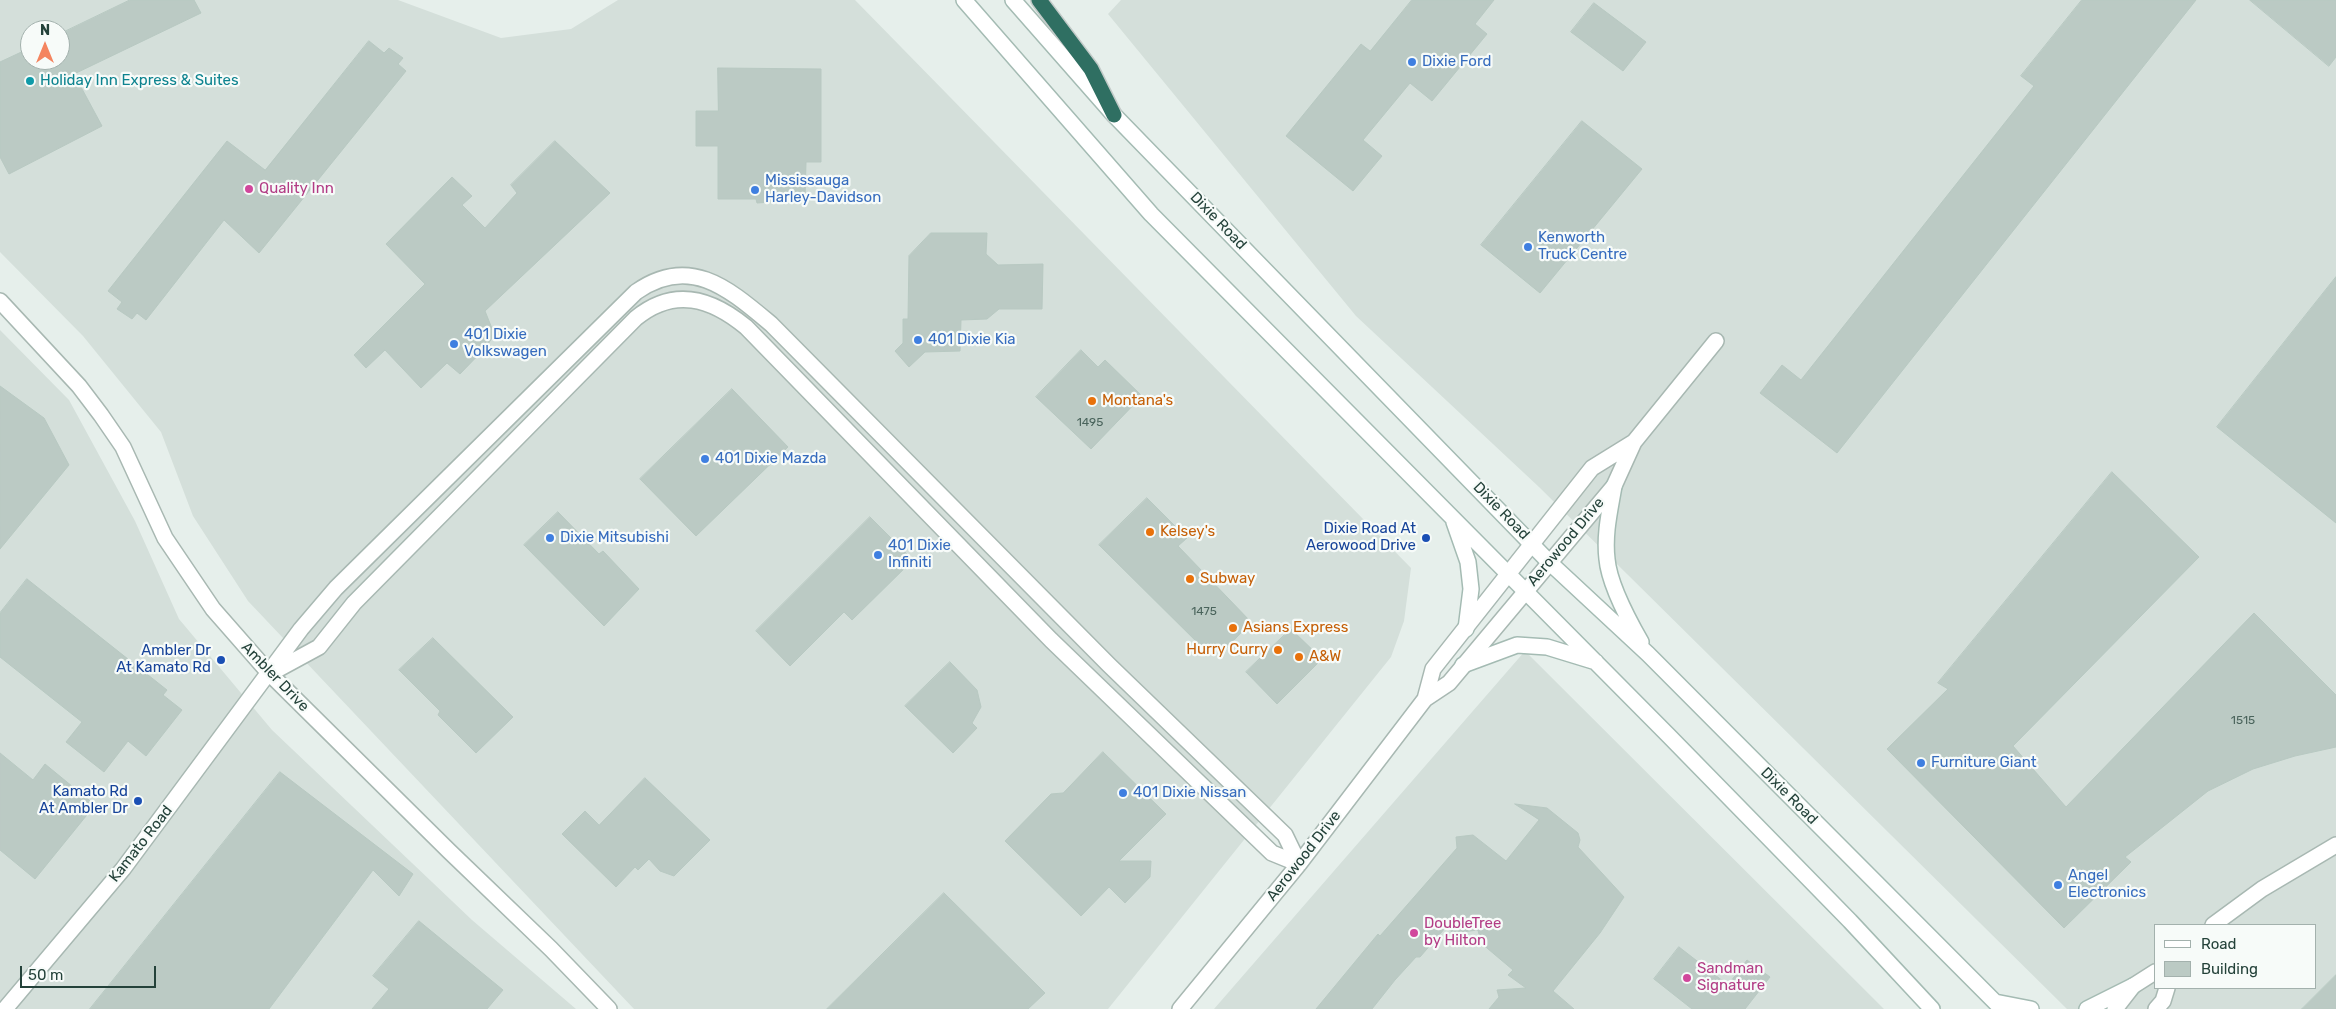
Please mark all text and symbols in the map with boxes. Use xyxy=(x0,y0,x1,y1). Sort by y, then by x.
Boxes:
north arrow xyxy=(20,20,70,70)
text: N xyxy=(40,22,50,39)
place label: Dixie Ford xyxy=(1422,53,1491,71)
marker: Dixie Ford xyxy=(1406,56,1418,68)
place label: Holiday Inn Express & Suites xyxy=(40,72,239,90)
marker: Holiday Inn Express & Suites xyxy=(24,75,36,87)
place label: Mississauga Harley-Davidson xyxy=(765,172,881,207)
place label: Quality Inn xyxy=(259,180,334,198)
marker: Quality Inn xyxy=(243,183,255,195)
marker: Mississauga Harley-Davidson xyxy=(749,184,761,196)
street label: Dixie Road xyxy=(1186,188,1250,254)
place label: Kenworth Truck Centre xyxy=(1538,229,1627,264)
marker: Kenworth Truck Centre xyxy=(1522,241,1534,253)
place label: 401 Dixie Volkswagen xyxy=(464,326,547,361)
place label: 401 Dixie Kia xyxy=(928,331,1016,349)
marker: 401 Dixie Kia xyxy=(912,334,924,346)
marker: 401 Dixie Volkswagen xyxy=(448,338,460,350)
place label: Montana's xyxy=(1102,392,1173,410)
marker: Montana's xyxy=(1086,395,1098,407)
house number: 1495 xyxy=(1077,416,1103,430)
place label: 401 Dixie Mazda xyxy=(715,450,827,468)
marker: 401 Dixie Mazda xyxy=(699,453,711,465)
street label: Dixie Road xyxy=(1469,478,1533,544)
street label: Aerowood Drive xyxy=(1524,494,1608,590)
place label: Dixie Road At Aerowood Drive xyxy=(1306,520,1416,555)
place label: Kelsey's xyxy=(1160,523,1215,541)
marker: Kelsey's xyxy=(1144,526,1156,538)
place label: Dixie Mitsubishi xyxy=(560,529,669,547)
marker: Dixie Mitsubishi xyxy=(544,532,556,544)
marker: Dixie Road At Aerowood Drive xyxy=(1420,532,1432,544)
place label: 401 Dixie Infiniti xyxy=(888,537,951,572)
marker: 401 Dixie Infiniti xyxy=(872,549,884,561)
place label: Subway xyxy=(1200,570,1255,588)
marker: Subway xyxy=(1184,573,1196,585)
house number: 1475 xyxy=(1191,605,1217,619)
place label: Asians Express xyxy=(1243,619,1348,637)
marker: Asians Express xyxy=(1227,622,1239,634)
street label: Ambler Drive xyxy=(237,638,313,716)
place label: Hurry Curry xyxy=(1186,641,1268,659)
place label: Ambler Dr At Kamato Rd xyxy=(116,642,211,677)
marker: Hurry Curry xyxy=(1272,644,1284,656)
place label: A&W xyxy=(1309,648,1341,666)
marker: A&W xyxy=(1293,651,1305,663)
marker: Ambler Dr At Kamato Rd xyxy=(215,654,227,666)
house number: 1515 xyxy=(2231,714,2255,728)
place label: Furniture Giant xyxy=(1931,754,2037,772)
marker: Furniture Giant xyxy=(1915,757,1927,769)
street label: Dixie Road xyxy=(1757,764,1821,828)
place label: Kamato Rd At Ambler Dr xyxy=(39,783,128,818)
place label: 401 Dixie Nissan xyxy=(1133,784,1246,802)
marker: 401 Dixie Nissan xyxy=(1117,787,1129,799)
marker: Kamato Rd At Ambler Dr xyxy=(132,795,144,807)
street label: Kamato Road xyxy=(105,802,177,886)
street label: Aerowood Drive xyxy=(1263,807,1345,905)
place label: Angel Electronics xyxy=(2068,867,2146,902)
marker: Angel Electronics xyxy=(2052,879,2064,891)
place label: DoubleTree by Hilton xyxy=(1424,915,1501,950)
legend xyxy=(2154,924,2316,989)
marker: DoubleTree by Hilton xyxy=(1408,927,1420,939)
text: Road xyxy=(2201,935,2237,953)
scale bar xyxy=(22,956,159,988)
place label: Sandman Signature xyxy=(1697,960,1765,995)
text: Building xyxy=(2201,960,2258,978)
text: 50 m xyxy=(28,966,63,984)
marker: Sandman Signature xyxy=(1681,972,1693,984)

